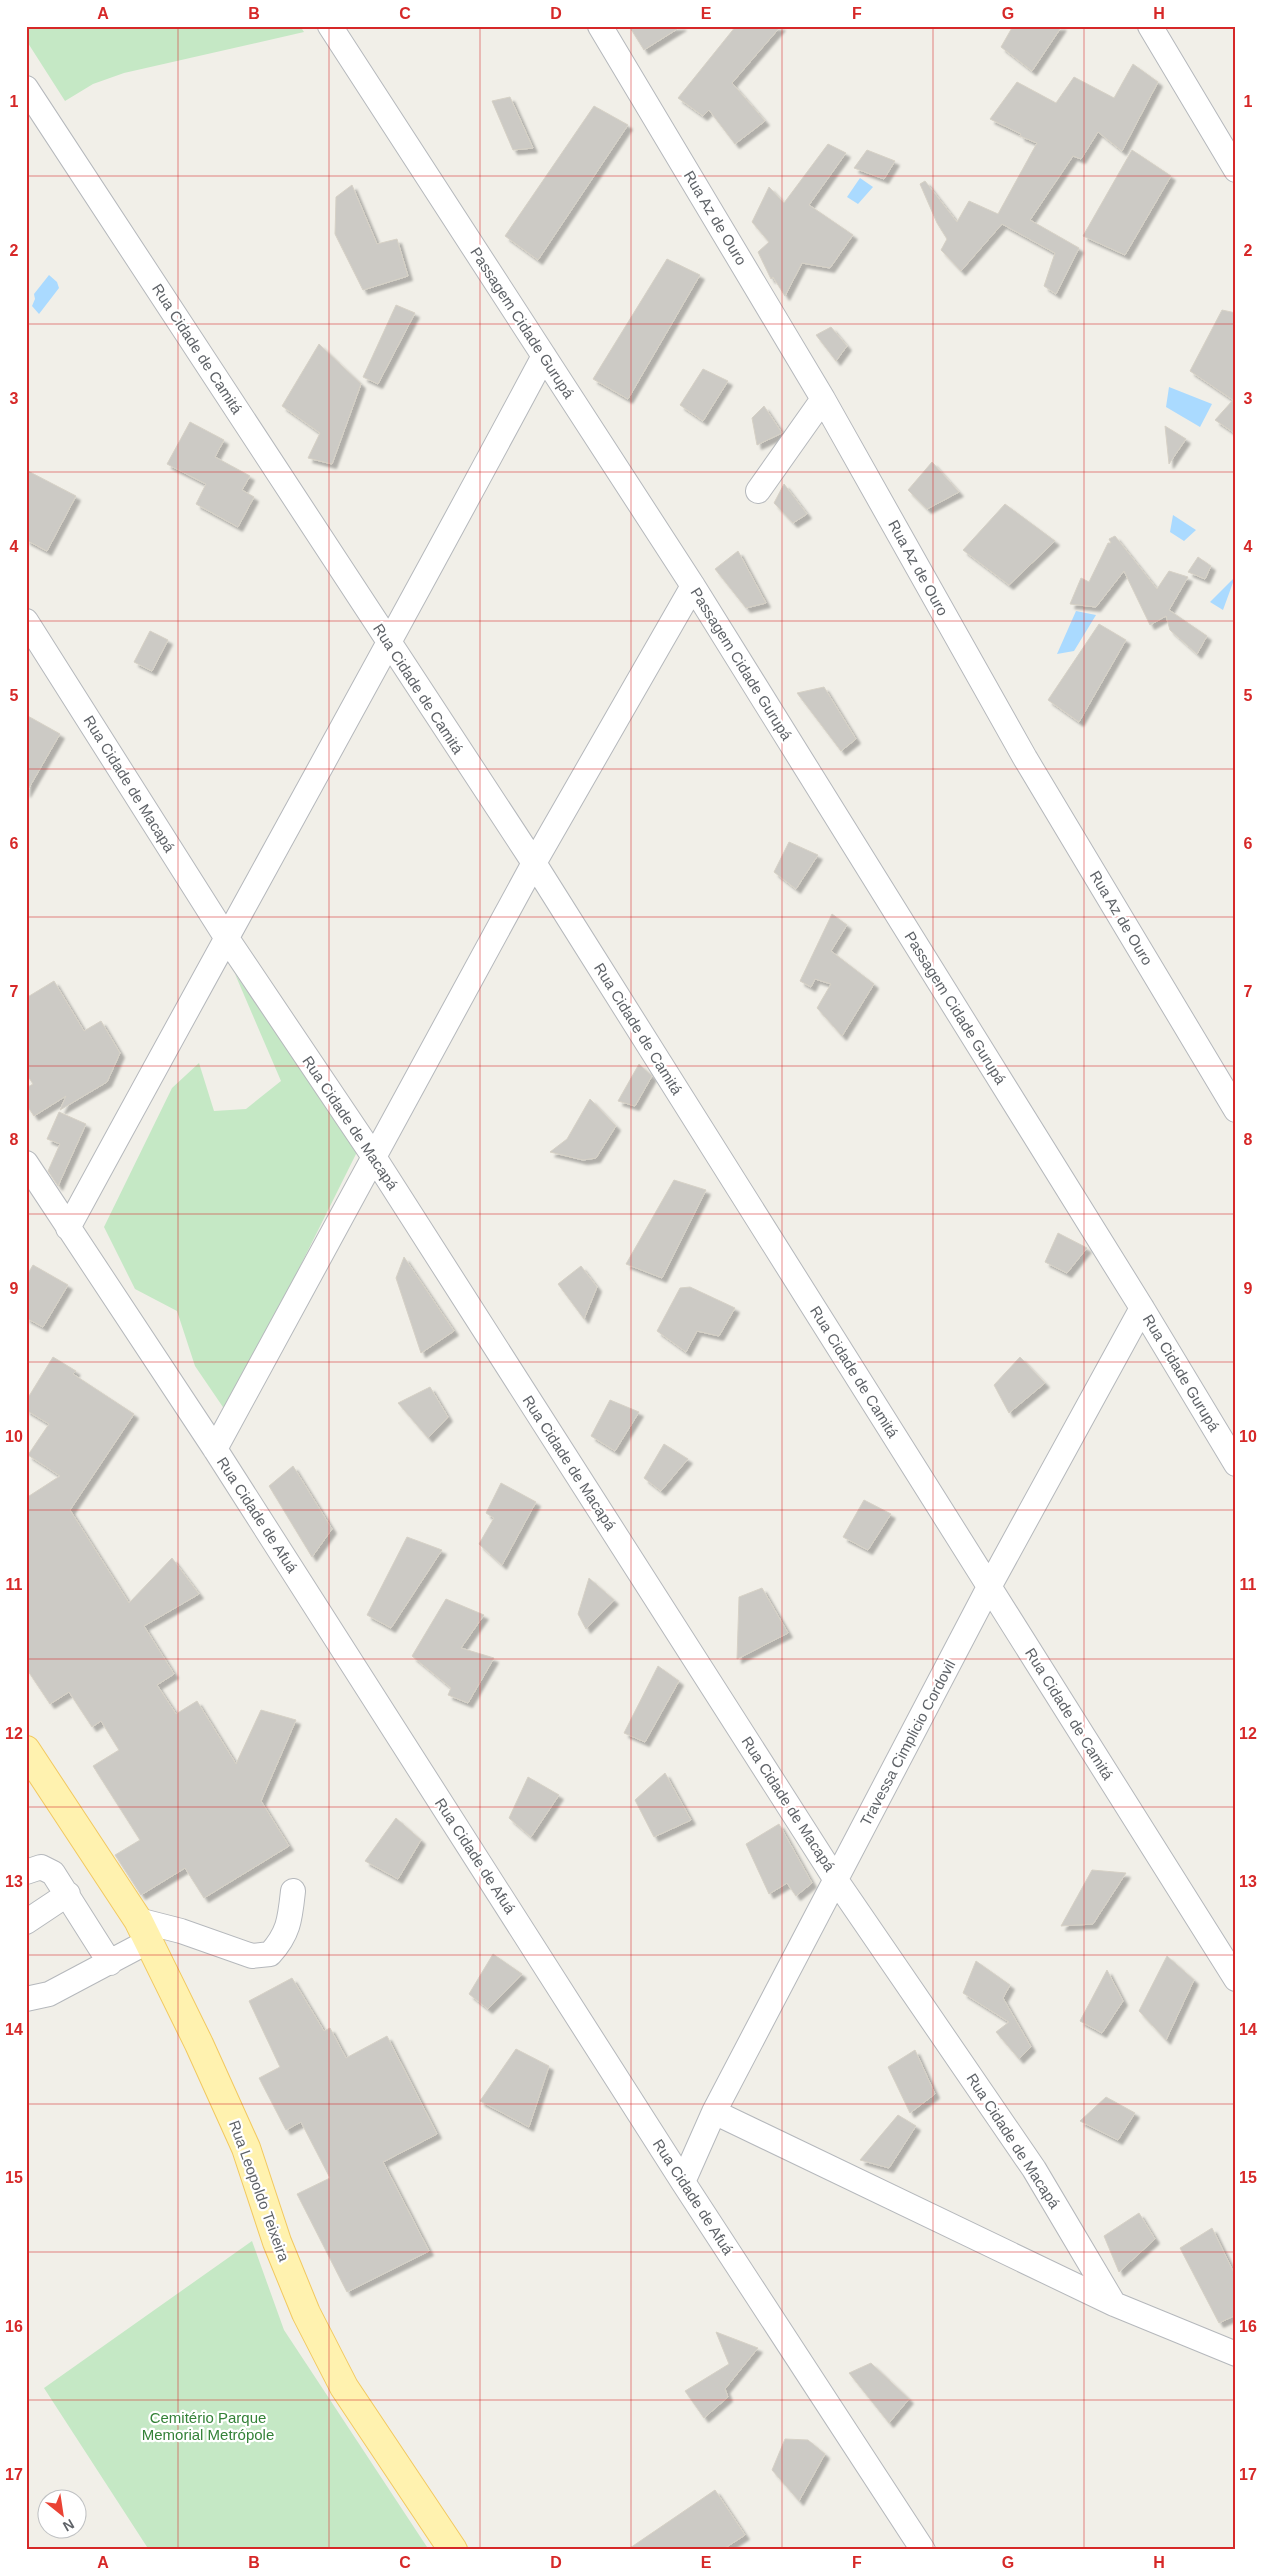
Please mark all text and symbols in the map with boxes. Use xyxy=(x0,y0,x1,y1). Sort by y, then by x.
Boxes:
text: A xyxy=(97,5,109,22)
text: B xyxy=(248,5,260,22)
text: C xyxy=(399,5,411,22)
text: D xyxy=(550,5,562,22)
text: E xyxy=(701,5,712,22)
text: F xyxy=(852,5,862,22)
text: G xyxy=(1002,5,1014,22)
text: H xyxy=(1153,5,1165,22)
text: 1 xyxy=(10,93,19,110)
text: 1 xyxy=(1244,93,1253,110)
street label: Rua Az de Ouro xyxy=(681,168,750,268)
text: 2 xyxy=(10,242,19,259)
text: 2 xyxy=(1244,242,1253,259)
street label: Passagem Cidade Gurupá xyxy=(467,244,578,402)
street label: Rua Cidade de Camitá xyxy=(149,280,246,418)
text: 3 xyxy=(10,390,19,407)
text: 3 xyxy=(1244,390,1253,407)
street label: Rua Az de Ouro xyxy=(885,517,952,619)
text: 4 xyxy=(10,538,19,555)
text: 4 xyxy=(1244,538,1253,555)
street label: Passagem Cidade Gurupá xyxy=(687,584,796,744)
street label: Rua Cidade de Camitá xyxy=(370,620,467,758)
text: 5 xyxy=(10,687,19,704)
text: 5 xyxy=(1244,687,1253,704)
street label: Rua Cidade de Macapá xyxy=(80,712,179,856)
text: 6 xyxy=(10,835,19,852)
text: 6 xyxy=(1244,835,1253,852)
street label: Rua Az de Ouro xyxy=(1087,868,1156,968)
street label: Passagem Cidade Gurupá xyxy=(901,928,1010,1088)
street label: Rua Cidade de Camitá xyxy=(591,960,686,1098)
text: 7 xyxy=(10,983,19,1000)
text: 7 xyxy=(1244,983,1253,1000)
street label: Rua Cidade de Macapá xyxy=(299,1053,402,1193)
text: 8 xyxy=(10,1131,19,1148)
text: 8 xyxy=(1244,1131,1253,1148)
text: 9 xyxy=(10,1280,19,1297)
text: 9 xyxy=(1244,1280,1253,1297)
street label: Rua Cidade de Camitá xyxy=(807,1303,902,1441)
street label: Rua Cidade Gurupá xyxy=(1140,1311,1223,1435)
street label: Rua Cidade de Macapá xyxy=(519,1392,620,1534)
text: 10 xyxy=(5,1428,23,1445)
text: 10 xyxy=(1239,1428,1257,1445)
street label: Rua Cidade de Afuá xyxy=(214,1454,301,1576)
text: 11 xyxy=(6,1576,23,1593)
text: 11 xyxy=(1240,1576,1257,1593)
street label: Rua Cidade de Camitá xyxy=(1022,1645,1117,1783)
street label: Travessa Cimplicio Cordovil xyxy=(857,1657,959,1829)
text: 12 xyxy=(5,1725,23,1742)
text: 12 xyxy=(1239,1725,1257,1742)
street label: Rua Cidade de Macapá xyxy=(738,1733,839,1875)
street label: Rua Cidade de Afuá xyxy=(432,1795,519,1917)
text: 13 xyxy=(5,1873,23,1890)
text: 13 xyxy=(1239,1873,1257,1890)
text: 14 xyxy=(5,2021,23,2038)
text: 14 xyxy=(1239,2021,1257,2038)
street label: Rua Cidade de Macapá xyxy=(963,2070,1064,2212)
street label: Rua Leopoldo Teixeira xyxy=(226,2118,293,2264)
street label: Rua Cidade de Afuá xyxy=(650,2136,737,2258)
text: 15 xyxy=(5,2169,23,2186)
text: 15 xyxy=(1239,2169,1257,2186)
text: 16 xyxy=(5,2318,23,2335)
text: 16 xyxy=(1239,2318,1257,2335)
park label: Cemitério Parque Memorial Metrópole xyxy=(142,2409,274,2443)
text: 17 xyxy=(5,2466,23,2483)
text: 17 xyxy=(1239,2466,1257,2483)
north arrow xyxy=(38,2488,88,2538)
text: N xyxy=(60,2516,77,2535)
text: A xyxy=(97,2554,109,2571)
text: B xyxy=(248,2554,260,2571)
text: C xyxy=(399,2554,411,2571)
text: D xyxy=(550,2554,562,2571)
text: E xyxy=(701,2554,712,2571)
text: F xyxy=(852,2554,862,2571)
text: G xyxy=(1002,2554,1014,2571)
text: H xyxy=(1153,2554,1165,2571)

